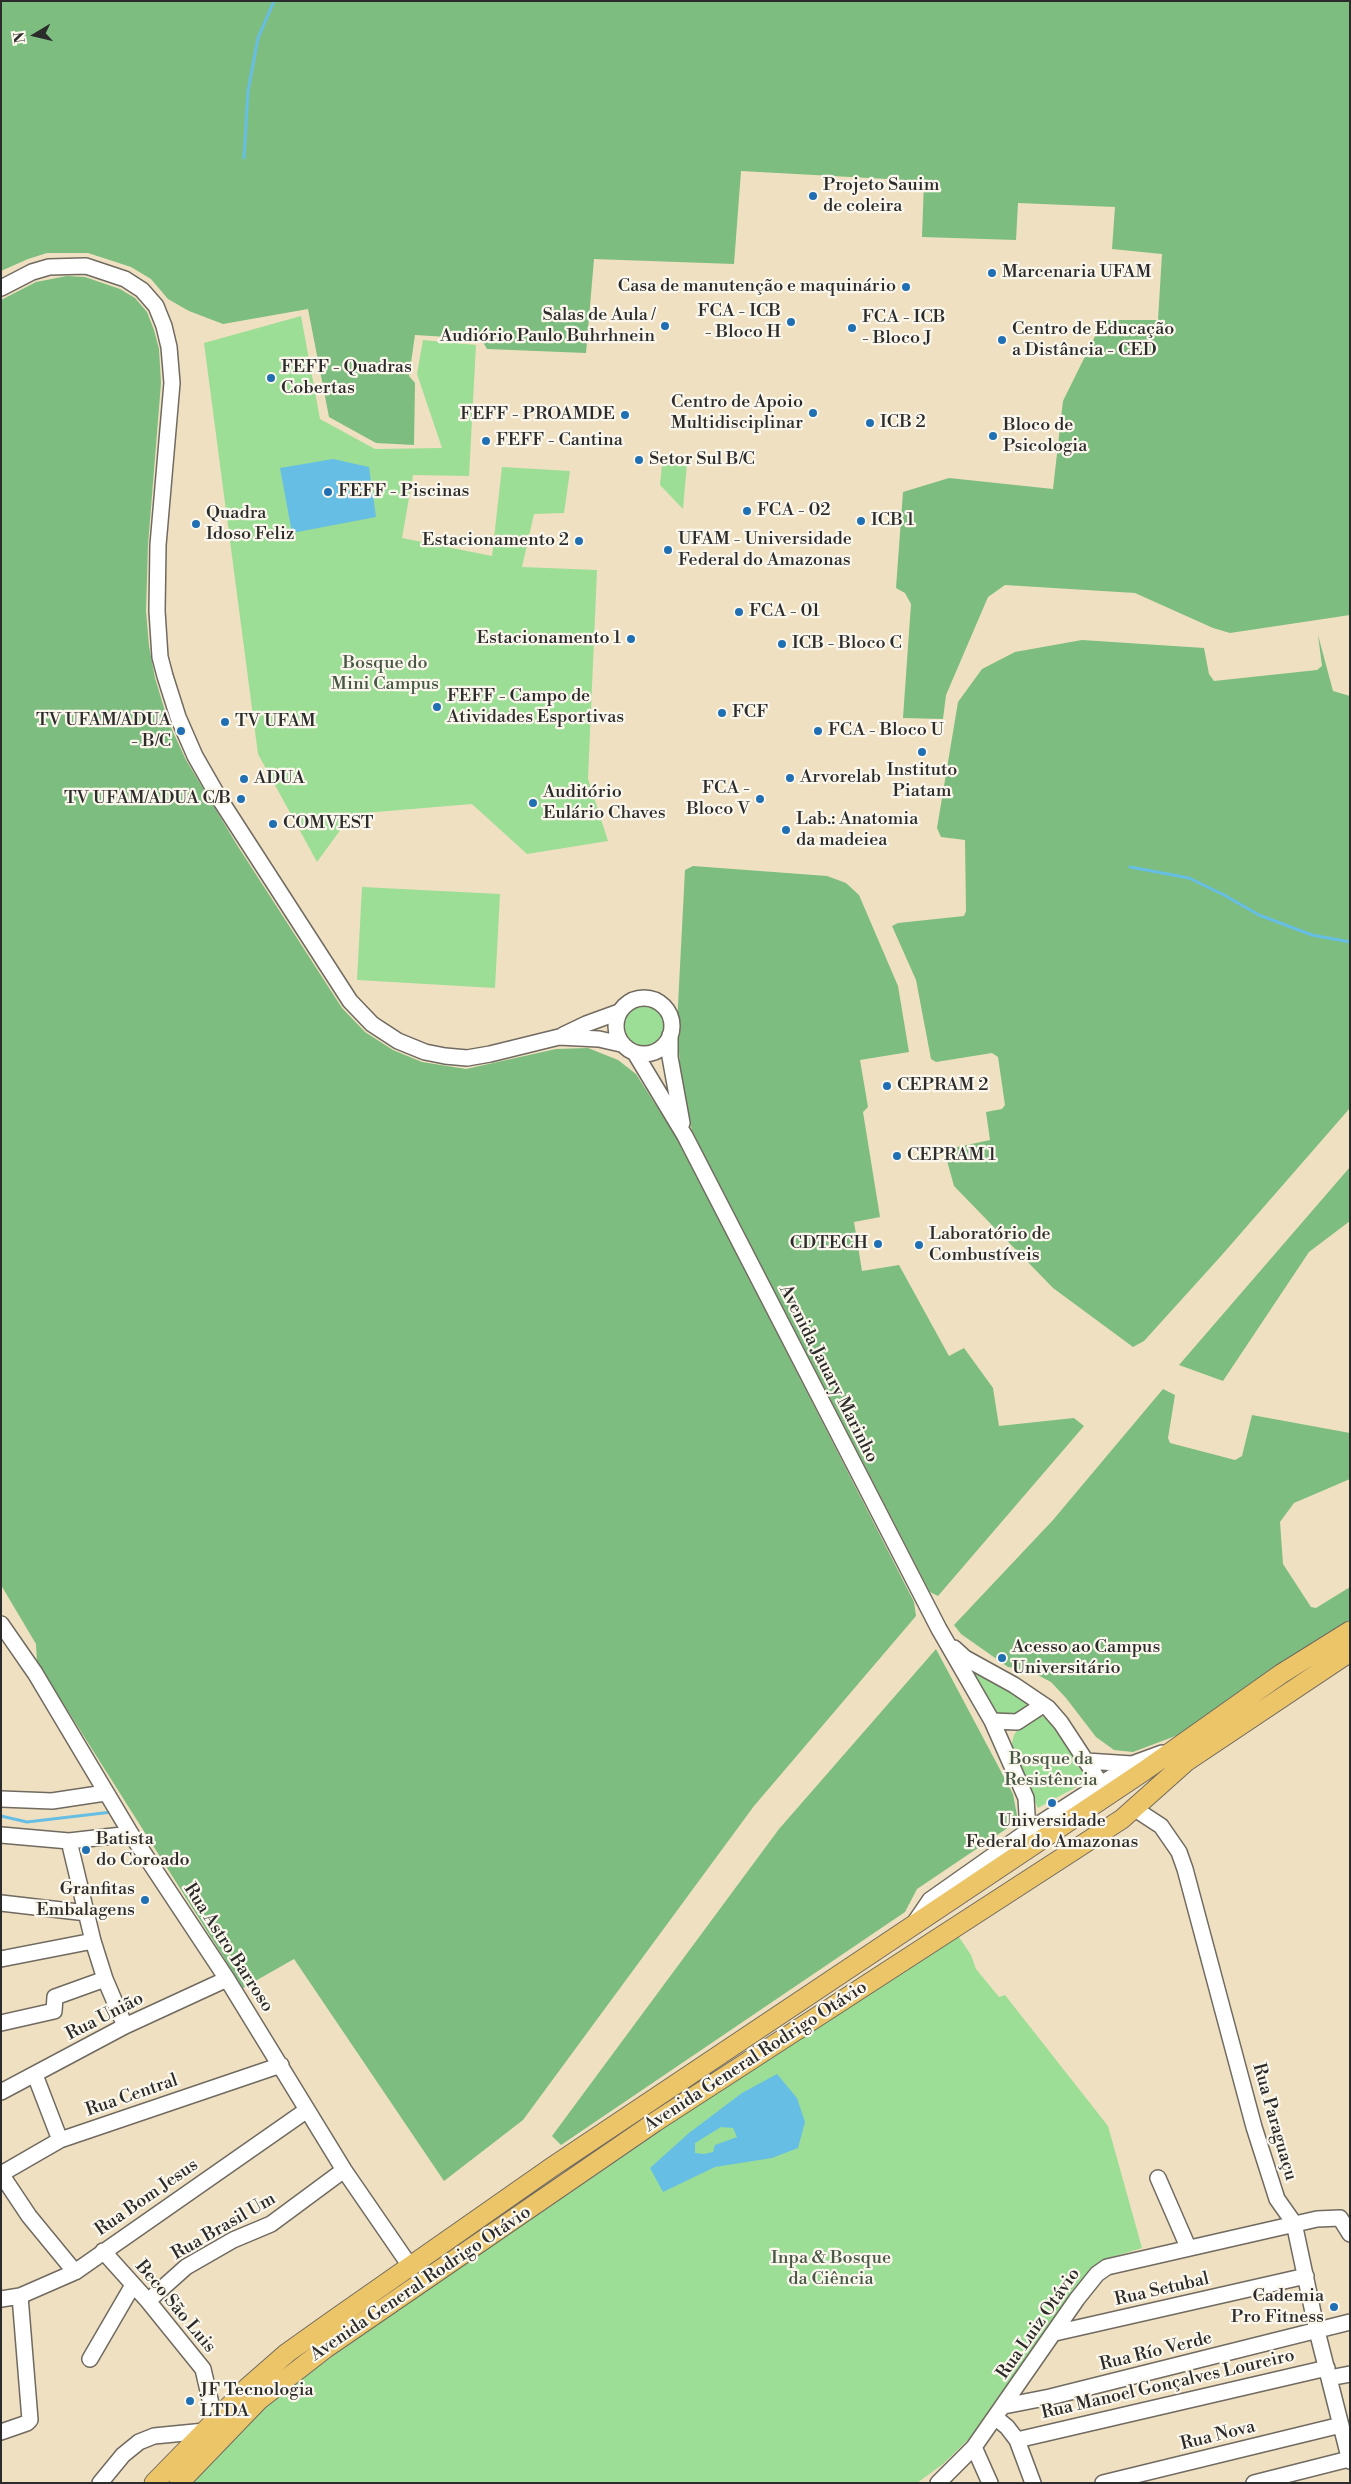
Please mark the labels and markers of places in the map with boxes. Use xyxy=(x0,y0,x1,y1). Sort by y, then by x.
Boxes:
place label: Projeto Sauim de coleira xyxy=(823,175,939,218)
marker: Projeto Sauim de coleira xyxy=(807,190,819,202)
place label: Marcenaria UFAM xyxy=(1002,262,1151,284)
marker: Marcenaria UFAM xyxy=(986,267,998,279)
place label: Casa de manutenção e maquinário xyxy=(618,276,896,298)
marker: Casa de manutenção e maquinário xyxy=(900,281,912,293)
place label: FCA - ICB - Bloco H xyxy=(698,301,781,344)
place label: Salas de Aula / Audiório Paulo Buhrhnein xyxy=(440,305,655,348)
place label: FCA - ICB - Bloco J xyxy=(862,307,945,350)
marker: FCA - ICB - Bloco H xyxy=(785,316,797,328)
place label: Centro de Educação a Distância - CED xyxy=(1012,319,1174,362)
marker: Salas de Aula / Audiório Paulo Buhrhnein xyxy=(659,320,671,332)
marker: FCA - ICB - Bloco J xyxy=(846,322,858,334)
marker: Centro de Educação a Distância - CED xyxy=(996,334,1008,346)
place label: FEFF - Quadras Cobertas xyxy=(281,357,412,399)
marker: FEFF - Quadras Cobertas xyxy=(265,372,277,384)
place label: Centro de Apoio Multidisciplinar xyxy=(671,392,803,434)
place label: FEFF - PROAMDE xyxy=(460,404,615,426)
marker: Centro de Apoio Multidisciplinar xyxy=(807,407,819,419)
marker: FEFF - PROAMDE xyxy=(619,409,631,421)
place label: ICB 2 xyxy=(880,412,926,434)
place label: Bloco de Psicologia xyxy=(1003,415,1087,458)
marker: ICB 2 xyxy=(864,417,876,429)
place label: FEFF - Cantina xyxy=(496,430,623,452)
marker: Bloco de Psicologia xyxy=(987,430,999,442)
marker: FEFF - Cantina xyxy=(480,435,492,447)
place label: Setor Sul B/C xyxy=(649,449,755,471)
marker: Setor Sul B/C xyxy=(633,454,645,466)
place label: FEFF - Piscinas xyxy=(338,481,469,503)
marker: FEFF - Piscinas xyxy=(322,486,334,498)
place label: FCA - 02 xyxy=(757,500,830,522)
place label: Quadra Idoso Feliz xyxy=(206,503,294,546)
marker: FCA - 02 xyxy=(741,505,753,517)
place label: ICB 1 xyxy=(871,510,914,532)
marker: ICB 1 xyxy=(855,515,867,527)
marker: Quadra Idoso Feliz xyxy=(190,518,202,530)
place label: UFAM - Universidade Federal do Amazonas xyxy=(678,529,852,572)
place label: Estacionamento 2 xyxy=(422,530,569,552)
marker: Estacionamento 2 xyxy=(573,535,585,547)
marker: UFAM - Universidade Federal do Amazonas xyxy=(662,544,674,556)
place label: FCA - 01 xyxy=(749,601,820,623)
marker: FCA - 01 xyxy=(733,606,745,618)
place label: Estacionamento 1 xyxy=(476,628,621,650)
marker: Estacionamento 1 xyxy=(625,633,637,645)
place label: ICB - Bloco C xyxy=(792,633,902,655)
marker: ICB - Bloco C xyxy=(776,638,788,650)
place label: FEFF - Campo de Atividades Esportivas xyxy=(447,686,624,729)
marker: FEFF - Campo de Atividades Esportivas xyxy=(431,701,443,713)
place label: FCF xyxy=(732,702,768,724)
marker: FCF xyxy=(716,707,728,719)
place label: TV UFAM/ADUA - B/C xyxy=(36,710,171,752)
place label: TV UFAM xyxy=(235,711,316,733)
marker: TV UFAM xyxy=(219,716,231,728)
place label: FCA - Bloco U xyxy=(828,720,944,742)
marker: TV UFAM/ADUA - B/C xyxy=(175,725,187,737)
marker: FCA - Bloco U xyxy=(812,725,824,737)
marker: Instituto Piatam xyxy=(916,746,928,758)
place label: Instituto Piatam xyxy=(887,760,957,802)
place label: Arvorelab xyxy=(800,767,881,789)
place label: ADUA xyxy=(254,768,305,790)
marker: Arvorelab xyxy=(784,772,796,784)
marker: ADUA xyxy=(238,773,250,785)
place label: FCA - Bloco V xyxy=(686,778,750,821)
place label: Auditório Eulário Chaves xyxy=(543,782,666,824)
place label: TV UFAM/ADUA C/B xyxy=(64,788,231,810)
marker: TV UFAM/ADUA C/B xyxy=(235,793,247,805)
marker: FCA - Bloco V xyxy=(754,793,766,805)
marker: Auditório Eulário Chaves xyxy=(527,797,539,809)
place label: Lab.: Anatomia da madeiea xyxy=(796,809,918,852)
place label: COMVEST xyxy=(283,813,374,835)
marker: COMVEST xyxy=(267,818,279,830)
marker: Lab.: Anatomia da madeiea xyxy=(780,824,792,836)
place label: CEPRAM 2 xyxy=(897,1075,988,1097)
marker: CEPRAM 2 xyxy=(881,1080,893,1092)
place label: CEPRAM 1 xyxy=(907,1145,996,1167)
marker: CEPRAM 1 xyxy=(891,1150,903,1162)
place label: Laboratório de Combustíveis xyxy=(929,1224,1051,1266)
place label: CDTECH xyxy=(790,1233,868,1255)
marker: CDTECH xyxy=(872,1238,884,1250)
marker: Laboratório de Combustíveis xyxy=(913,1239,925,1251)
place label: Acesso ao Campus Universitário xyxy=(1012,1637,1160,1680)
marker: Acesso ao Campus Universitário xyxy=(996,1652,1008,1664)
marker: Universidade Federal do Amazonas xyxy=(1046,1797,1058,1809)
place label: Universidade Federal do Amazonas xyxy=(966,1811,1138,1854)
place label: Batista do Coroado xyxy=(96,1829,190,1872)
marker: Batista do Coroado xyxy=(80,1844,92,1856)
place label: Granfitas Embalagens xyxy=(36,1879,135,1922)
marker: Granfitas Embalagens xyxy=(139,1894,151,1906)
place label: Cademia Pro Fitness xyxy=(1231,2286,1324,2328)
marker: Cademia Pro Fitness xyxy=(1328,2301,1340,2313)
place label: JF Tecnologia LTDA xyxy=(200,2380,314,2422)
marker: JF Tecnologia LTDA xyxy=(184,2395,196,2407)

